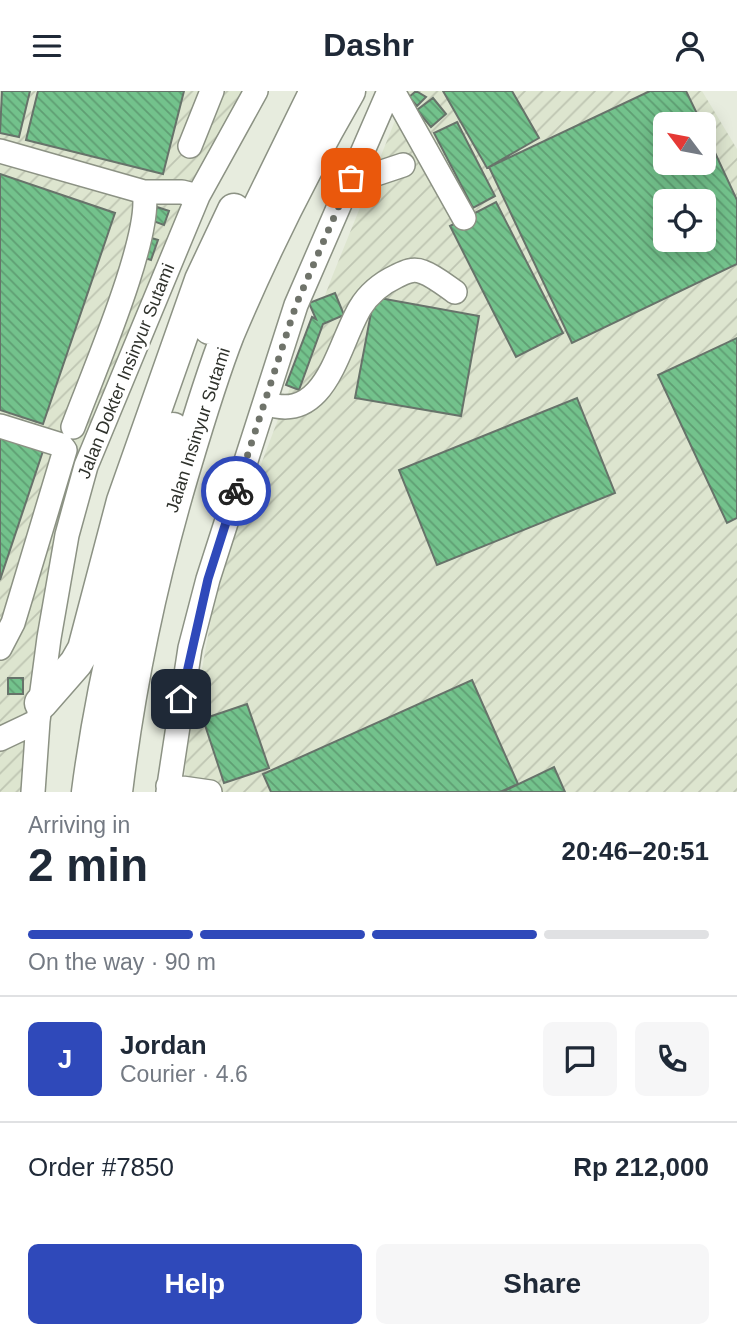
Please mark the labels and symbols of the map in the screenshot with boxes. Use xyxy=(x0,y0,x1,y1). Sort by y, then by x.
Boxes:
north arrow xyxy=(653,112,716,175)
pin xyxy=(321,148,381,208)
street label: Jalan Dokter Insinyur Sutami xyxy=(74,261,178,481)
street label: Jalan Insinyur Sutami xyxy=(162,345,234,515)
courier xyxy=(201,456,271,526)
pin xyxy=(151,669,211,729)

